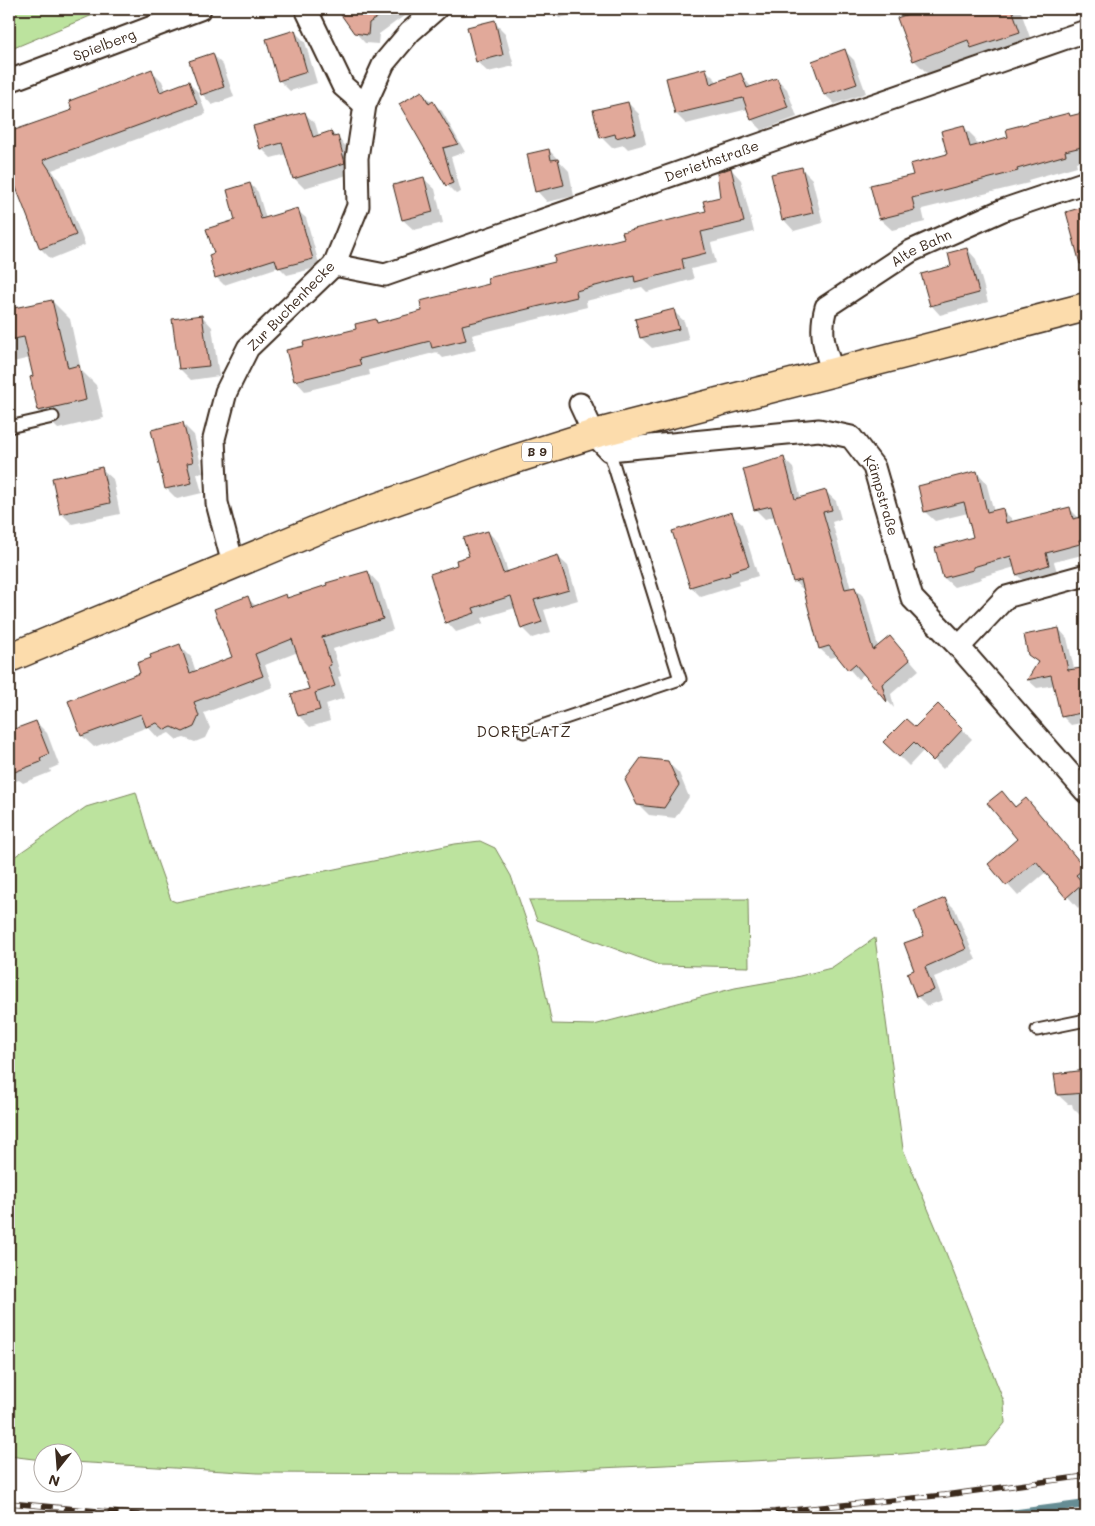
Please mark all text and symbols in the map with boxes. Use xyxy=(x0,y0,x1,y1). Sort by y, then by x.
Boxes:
street label: Spielberg xyxy=(70,24,138,65)
street label: Deriethstraße xyxy=(662,136,761,186)
street label: Alte Bahn xyxy=(887,224,954,271)
street label: Zur Buchenhecke xyxy=(243,256,339,355)
road number: B 9 xyxy=(522,442,552,462)
street label: Kämpstraße xyxy=(859,451,903,538)
district label: DORFPLATZ xyxy=(476,721,572,741)
north arrow xyxy=(32,1444,82,1494)
text: N xyxy=(46,1470,62,1492)

